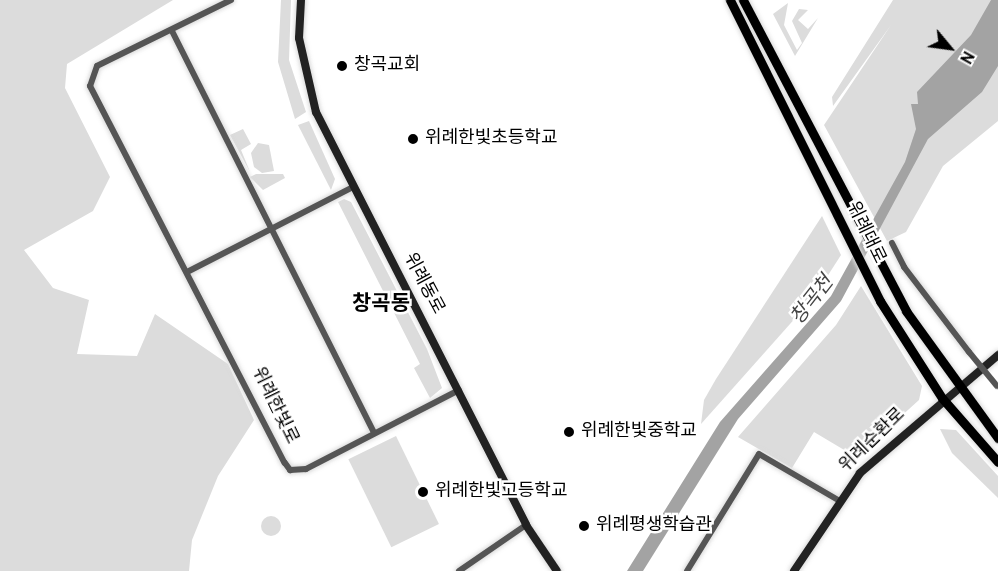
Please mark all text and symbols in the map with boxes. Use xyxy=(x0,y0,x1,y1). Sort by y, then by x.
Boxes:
north arrow xyxy=(920,18,980,78)
text: N xyxy=(954,47,977,67)
place label: 창곡교회 xyxy=(354,55,420,77)
marker: 창곡교회 xyxy=(335,59,349,73)
place label: 위례한빛초등학교 xyxy=(425,128,557,150)
marker: 위례한빛초등학교 xyxy=(406,132,420,146)
street label: 위례대로 xyxy=(841,198,889,268)
street label: 위례동로 xyxy=(398,250,448,318)
water label: 창곡천 xyxy=(787,272,839,330)
district label: 창곡동 xyxy=(352,292,410,318)
street label: 위례한빛로 xyxy=(246,364,302,448)
street label: 위례순환로 xyxy=(836,404,910,478)
place label: 위례한빛중학교 xyxy=(581,421,697,443)
marker: 위례한빛중학교 xyxy=(562,425,576,439)
place label: 위례한빛고등학교 xyxy=(435,481,567,503)
marker: 위례한빛고등학교 xyxy=(416,485,430,499)
place label: 위례평생학습관 xyxy=(596,515,712,537)
marker: 위례평생학습관 xyxy=(577,519,591,533)

